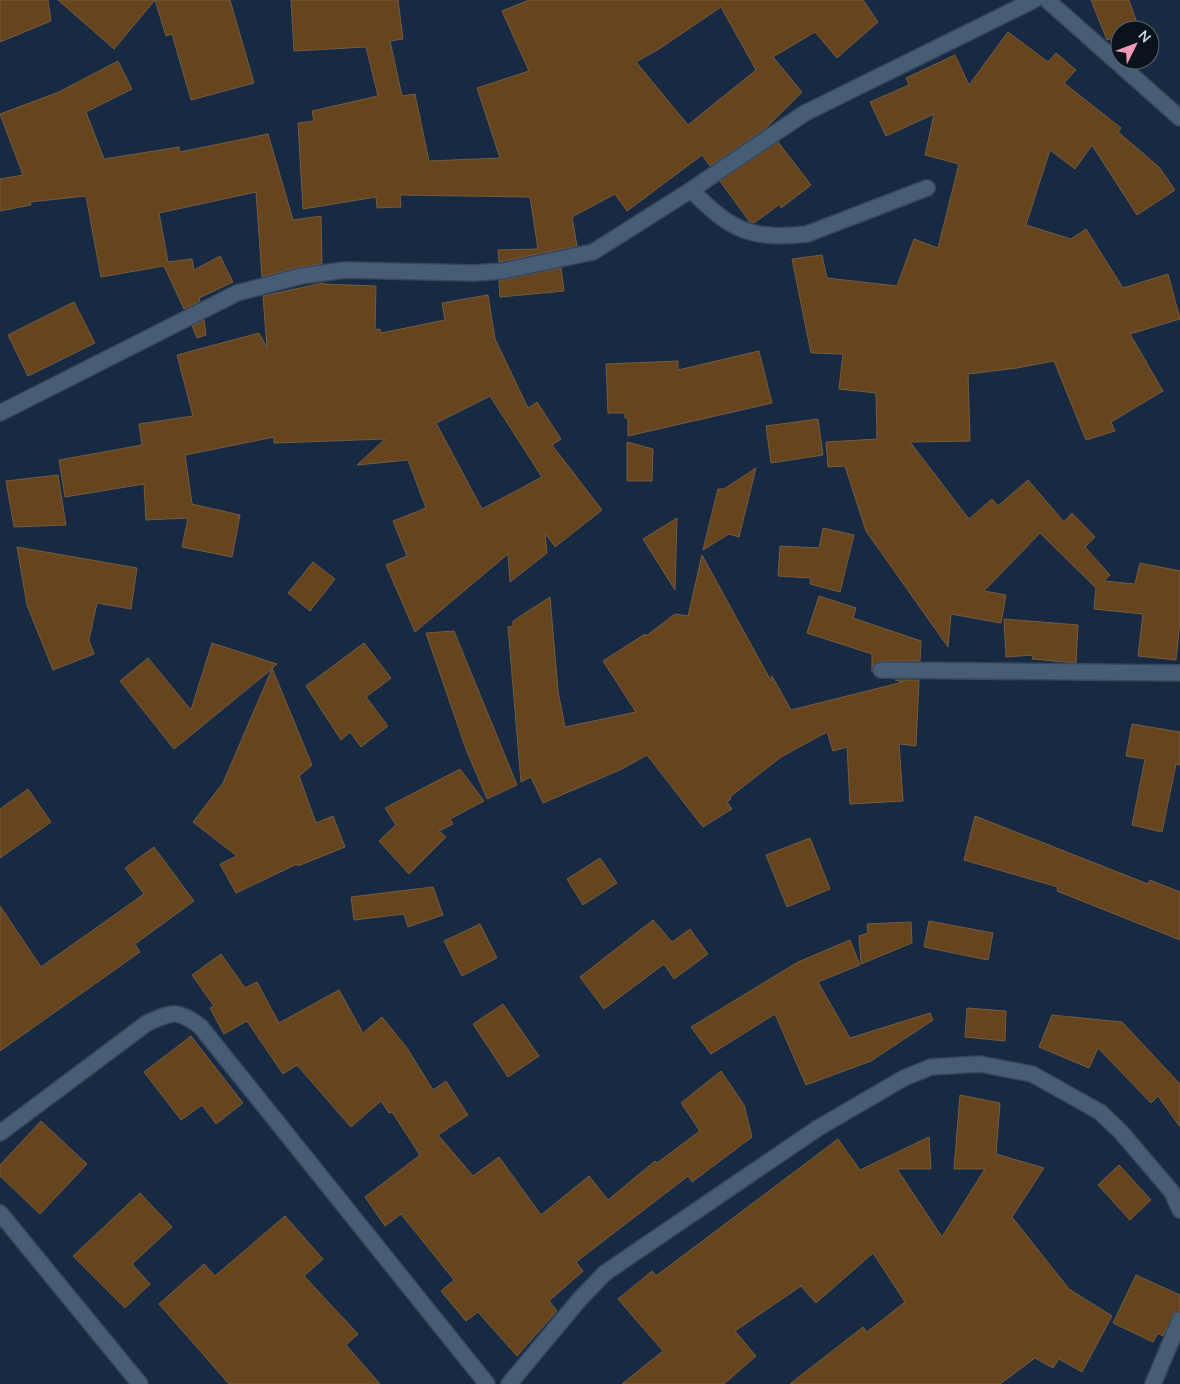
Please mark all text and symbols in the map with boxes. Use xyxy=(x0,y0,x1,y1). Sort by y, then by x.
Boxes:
north arrow xyxy=(1110,20,1160,70)
text: N xyxy=(1134,26,1155,46)

